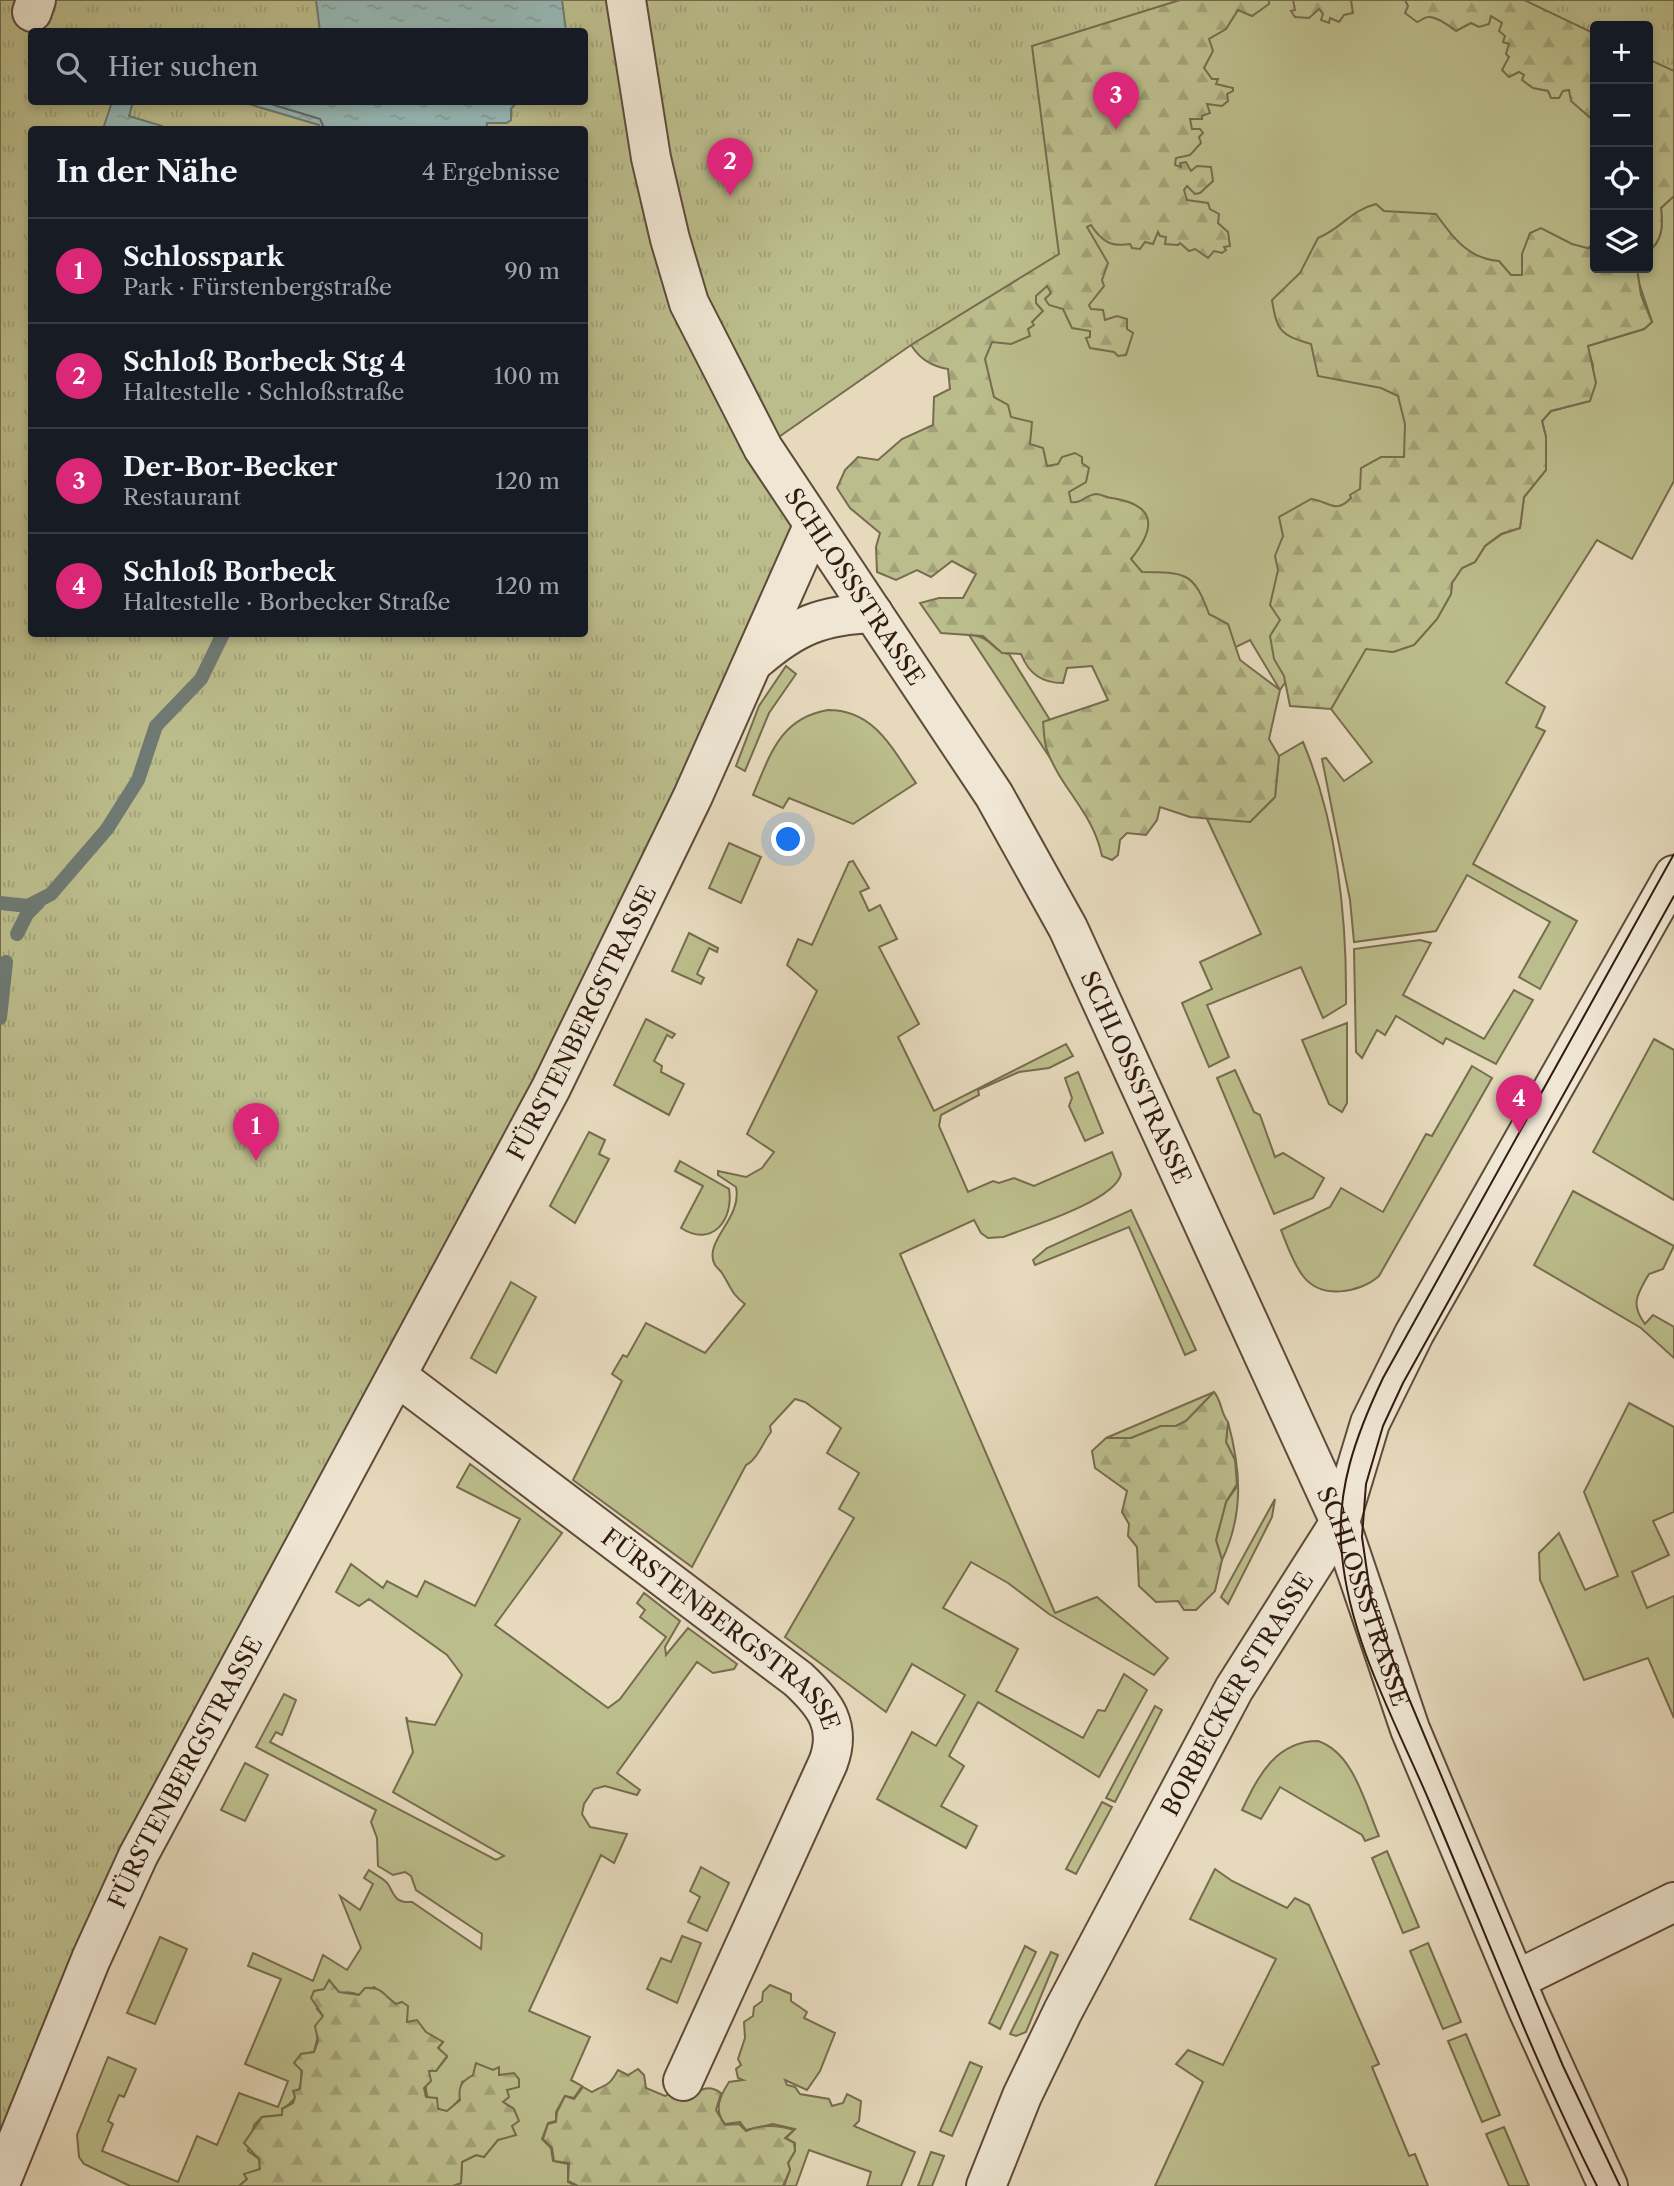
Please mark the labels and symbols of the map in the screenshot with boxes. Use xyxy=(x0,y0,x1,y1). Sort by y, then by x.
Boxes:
pin: 3 xyxy=(1093,72,1139,130)
pin: 2 xyxy=(707,138,753,196)
street label: SCHLOSSSTRASSE xyxy=(779,482,931,691)
your location xyxy=(771,822,805,856)
street label: FÜRSTENBERGSTRASSE xyxy=(501,880,662,1165)
street label: SCHLOSSSTRASSE xyxy=(1075,966,1198,1188)
pin: 4 xyxy=(1496,1075,1542,1133)
pin: 1 xyxy=(233,1103,279,1161)
street label: SCHLOSSSTRASSE xyxy=(1311,1482,1416,1710)
street label: FÜRSTENBERGSTRASSE xyxy=(596,1522,846,1733)
street label: BORBECKER STRASSE xyxy=(1155,1567,1319,1821)
street label: FÜRSTENBERGSTRASSE xyxy=(102,1631,268,1913)

